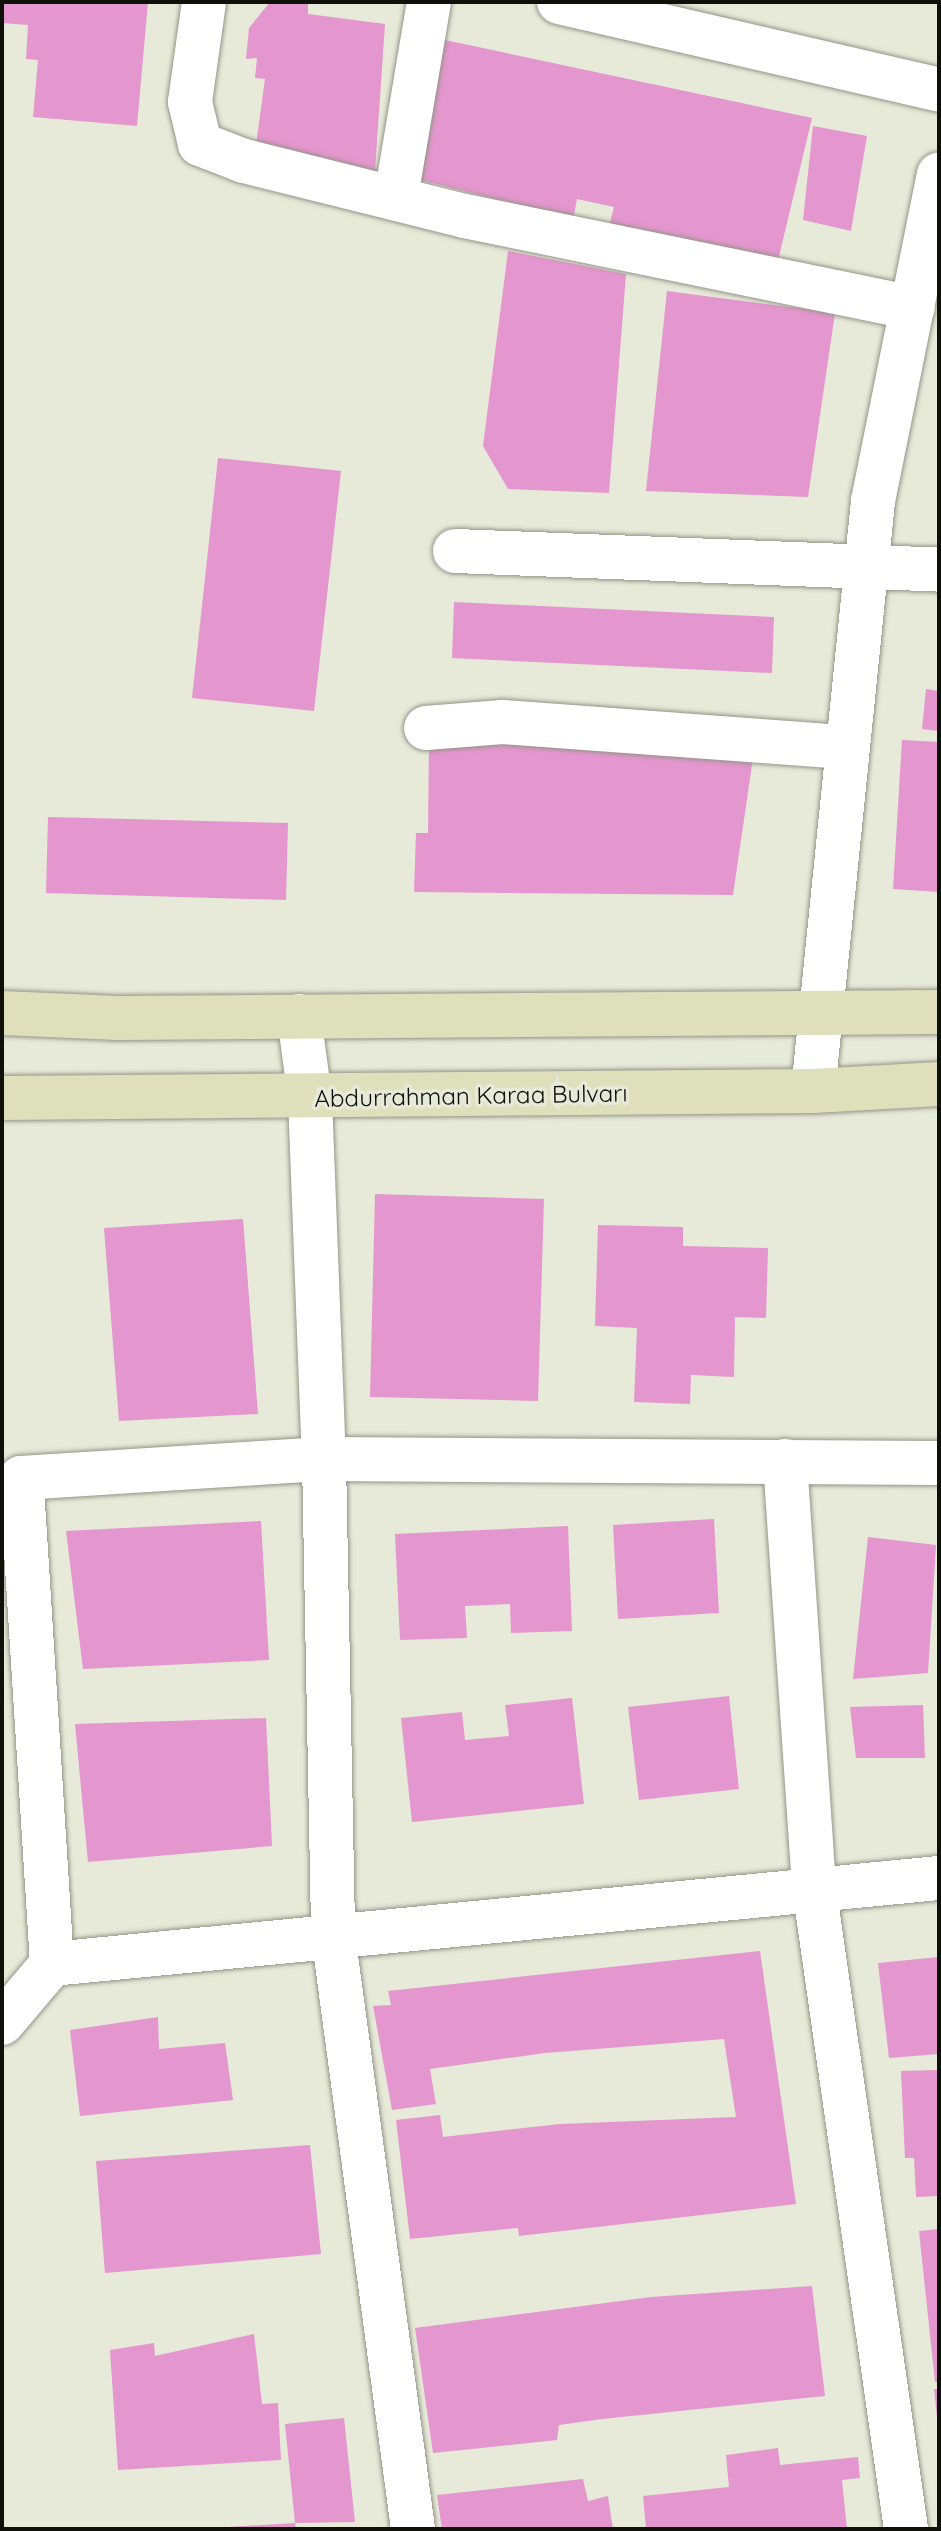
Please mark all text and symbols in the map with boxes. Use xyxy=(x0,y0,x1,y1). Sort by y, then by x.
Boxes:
street label: Abdurrahman Karaa Bulvarı xyxy=(314,1079,628,1113)

